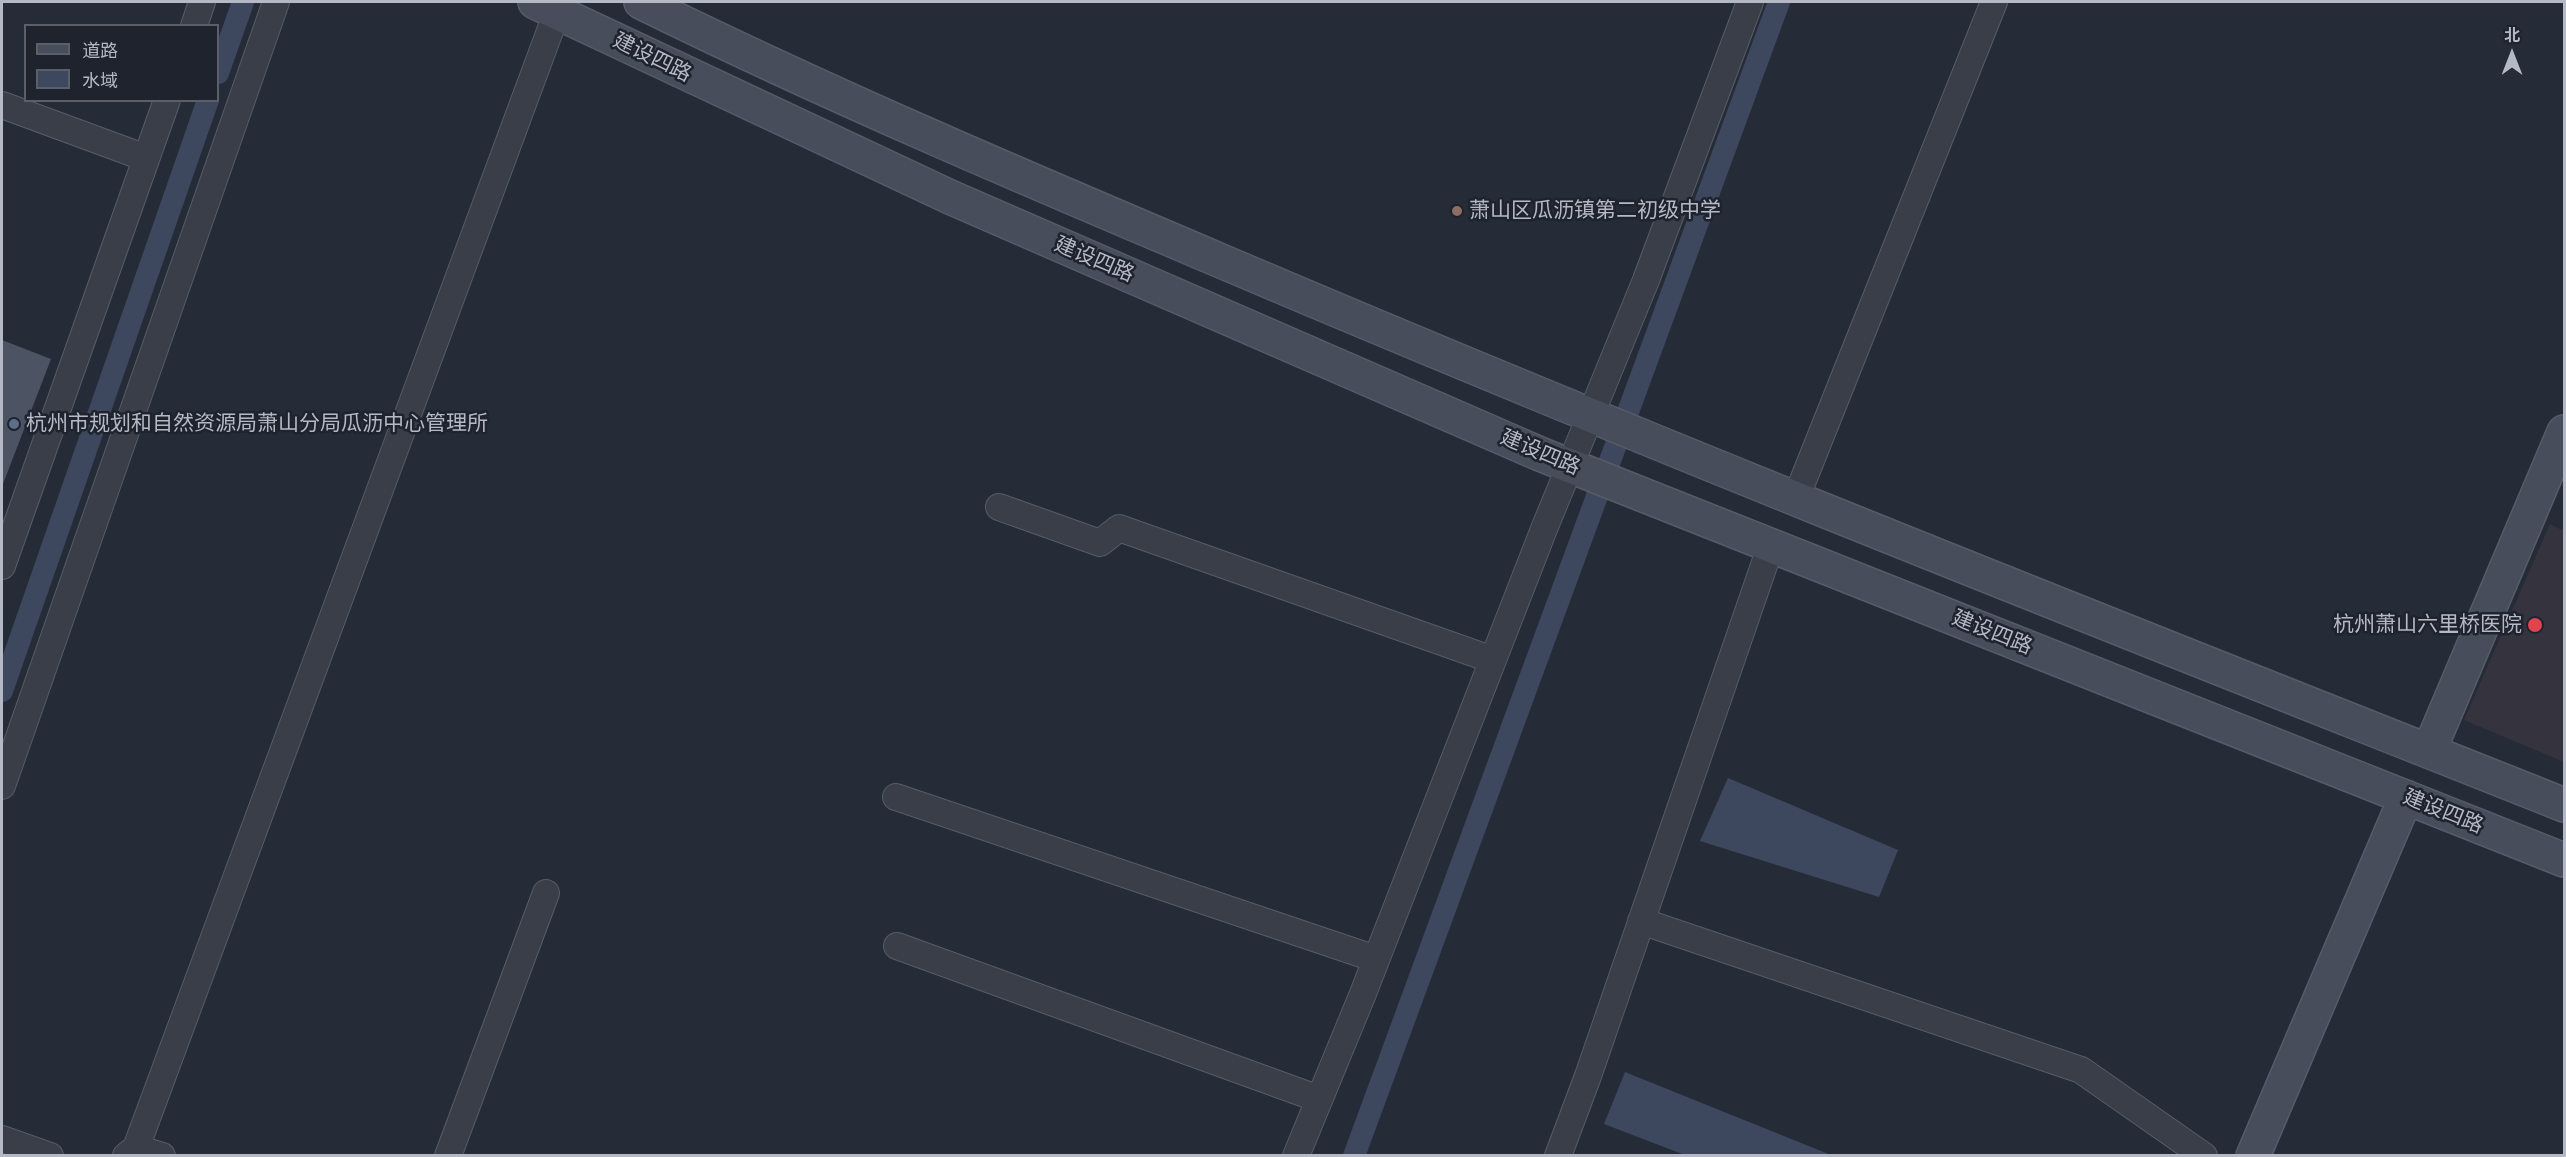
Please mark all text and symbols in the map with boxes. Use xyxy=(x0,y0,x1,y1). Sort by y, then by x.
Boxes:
legend xyxy=(24,24,219,102)
north arrow xyxy=(2482,24,2542,84)
text: 北 xyxy=(2504,26,2520,45)
street label: 建设四路 xyxy=(609,28,695,88)
text: 道路 xyxy=(82,40,118,62)
text: 水域 xyxy=(82,70,118,92)
place label: 萧山区瓜沥镇第二初级中学 xyxy=(1469,198,1721,224)
marker: 萧山区瓜沥镇第二初级中学 xyxy=(1450,204,1464,218)
street label: 建设四路 xyxy=(1050,232,1138,288)
place label: 杭州市规划和自然资源局萧山分局瓜沥中心管理所 xyxy=(26,411,488,437)
marker: 杭州市规划和自然资源局萧山分局瓜沥中心管理所 xyxy=(7,417,21,431)
street label: 建设四路 xyxy=(1496,425,1584,481)
street label: 建设四路 xyxy=(1948,606,2036,660)
place label: 杭州萧山六里桥医院 xyxy=(2333,612,2522,638)
marker: 杭州萧山六里桥医院 xyxy=(2526,616,2544,634)
street label: 建设四路 xyxy=(2399,785,2487,839)

